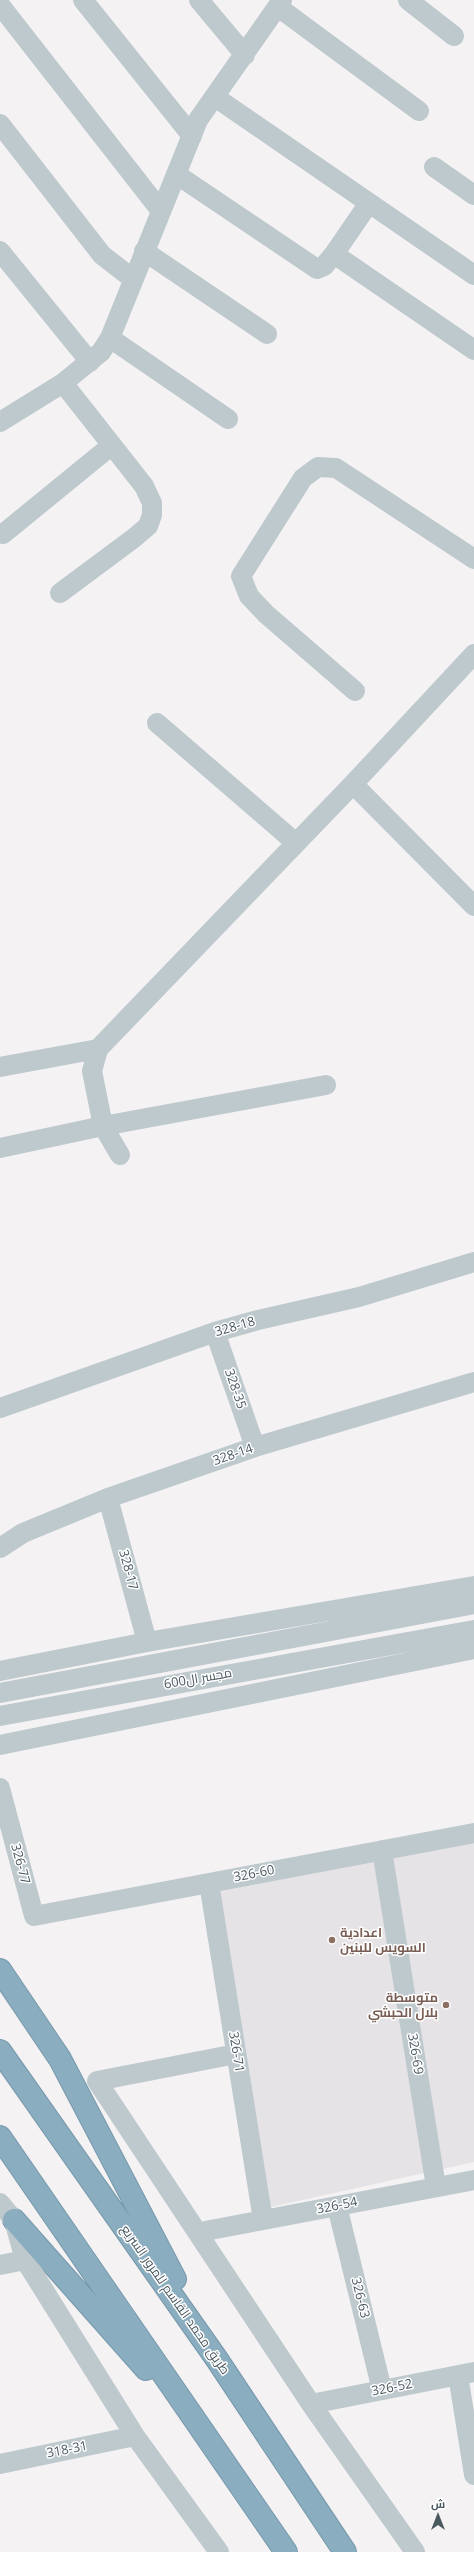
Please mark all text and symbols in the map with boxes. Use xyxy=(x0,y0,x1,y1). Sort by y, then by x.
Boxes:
street label: 328-18 xyxy=(213,1314,257,1340)
street label: 328-35 xyxy=(221,1367,249,1411)
street label: 328-14 xyxy=(211,1441,255,1469)
street label: 328-17 xyxy=(115,1548,141,1592)
street label: مجسر ال600 xyxy=(163,1665,233,1693)
street label: 326-77 xyxy=(7,1842,33,1886)
street label: 326-60 xyxy=(232,1862,276,1886)
place label: اعدادية السويس للبنين xyxy=(340,1925,426,1956)
marker: اعدادية السويس للبنين xyxy=(327,1935,337,1945)
place label: متوسطة بلال الحبشي xyxy=(368,1990,438,2021)
marker: متوسطة بلال الحبشي xyxy=(441,2000,451,2010)
street label: 326-71 xyxy=(225,2030,247,2074)
street label: 326-69 xyxy=(404,2032,426,2076)
street label: 326-54 xyxy=(315,2194,359,2218)
street label: طريق محمد القاسم للمرور السريع xyxy=(117,2222,233,2378)
street label: 326-63 xyxy=(347,2276,373,2320)
street label: 326-52 xyxy=(370,2376,414,2400)
street label: 318-31 xyxy=(45,2438,89,2462)
north arrow xyxy=(418,2496,458,2536)
text: ش xyxy=(431,2496,445,2511)

